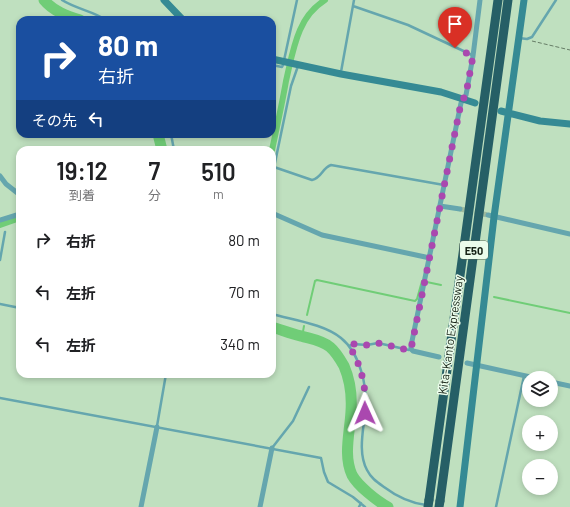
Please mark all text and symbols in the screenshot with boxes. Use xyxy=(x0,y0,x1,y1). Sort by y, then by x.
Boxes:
pin xyxy=(438,7.0,472,48)
icon: arrive xyxy=(444,13,466,35)
text: 80 m xyxy=(98,28,158,62)
icon: right xyxy=(32,32,84,84)
text: 右折 xyxy=(98,65,134,87)
icon: left xyxy=(85,108,107,130)
text: その先 xyxy=(32,111,77,129)
text: 19:12 xyxy=(56,156,108,185)
text: 7 xyxy=(149,156,160,185)
text: 510 xyxy=(201,157,236,186)
text: m xyxy=(213,186,224,202)
text: 到着 xyxy=(69,187,95,203)
text: 分 xyxy=(148,187,161,203)
icon: right xyxy=(32,229,54,251)
text: 80 m xyxy=(228,231,260,249)
text: 右折 xyxy=(66,232,96,250)
road number: E50 xyxy=(460,241,488,259)
street label: Kita-Kanto Expressway xyxy=(435,274,465,395)
icon: left xyxy=(32,281,54,303)
text: 70 m xyxy=(229,283,260,301)
text: 左折 xyxy=(66,284,96,302)
icon: left xyxy=(32,333,54,355)
text: 340 m xyxy=(220,335,260,353)
text: 左折 xyxy=(66,336,96,354)
map controls xyxy=(522,371,558,495)
button: layers xyxy=(522,371,558,407)
position arrow xyxy=(344,392,386,434)
button: + xyxy=(522,415,558,451)
button: − xyxy=(522,459,558,495)

